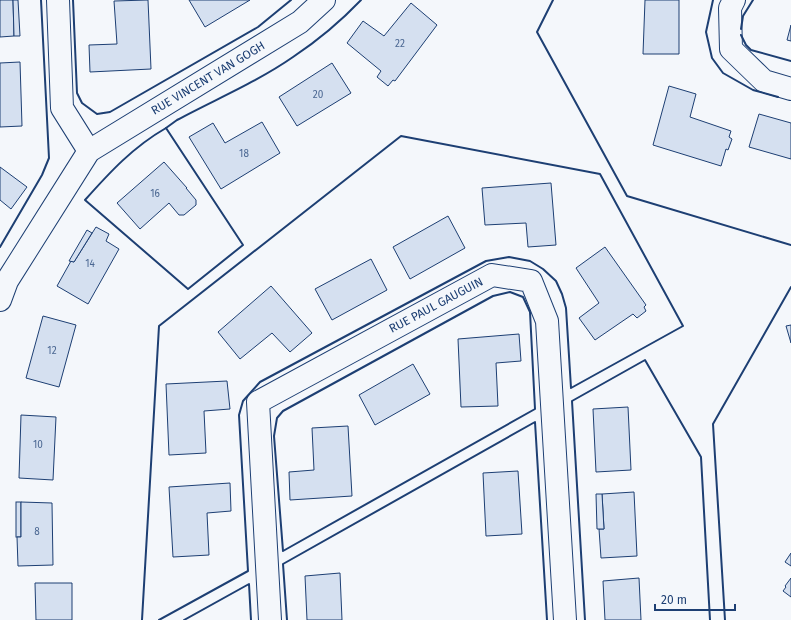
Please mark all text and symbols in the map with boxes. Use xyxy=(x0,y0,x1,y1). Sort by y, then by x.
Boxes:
street label: RUE VINCENT VAN GOGH xyxy=(149,38,267,118)
house number: 22 xyxy=(395,38,405,50)
house number: 20 xyxy=(313,89,324,101)
house number: 18 xyxy=(239,148,249,160)
house number: 16 xyxy=(150,188,160,200)
house number: 14 xyxy=(85,258,96,270)
street label: RUE PAUL GAUGUIN xyxy=(387,274,485,336)
house number: 12 xyxy=(47,345,57,357)
house number: 10 xyxy=(33,439,43,451)
house number: 8 xyxy=(34,526,40,538)
scale bar xyxy=(655,586,735,612)
text: 20 m xyxy=(661,593,687,607)

